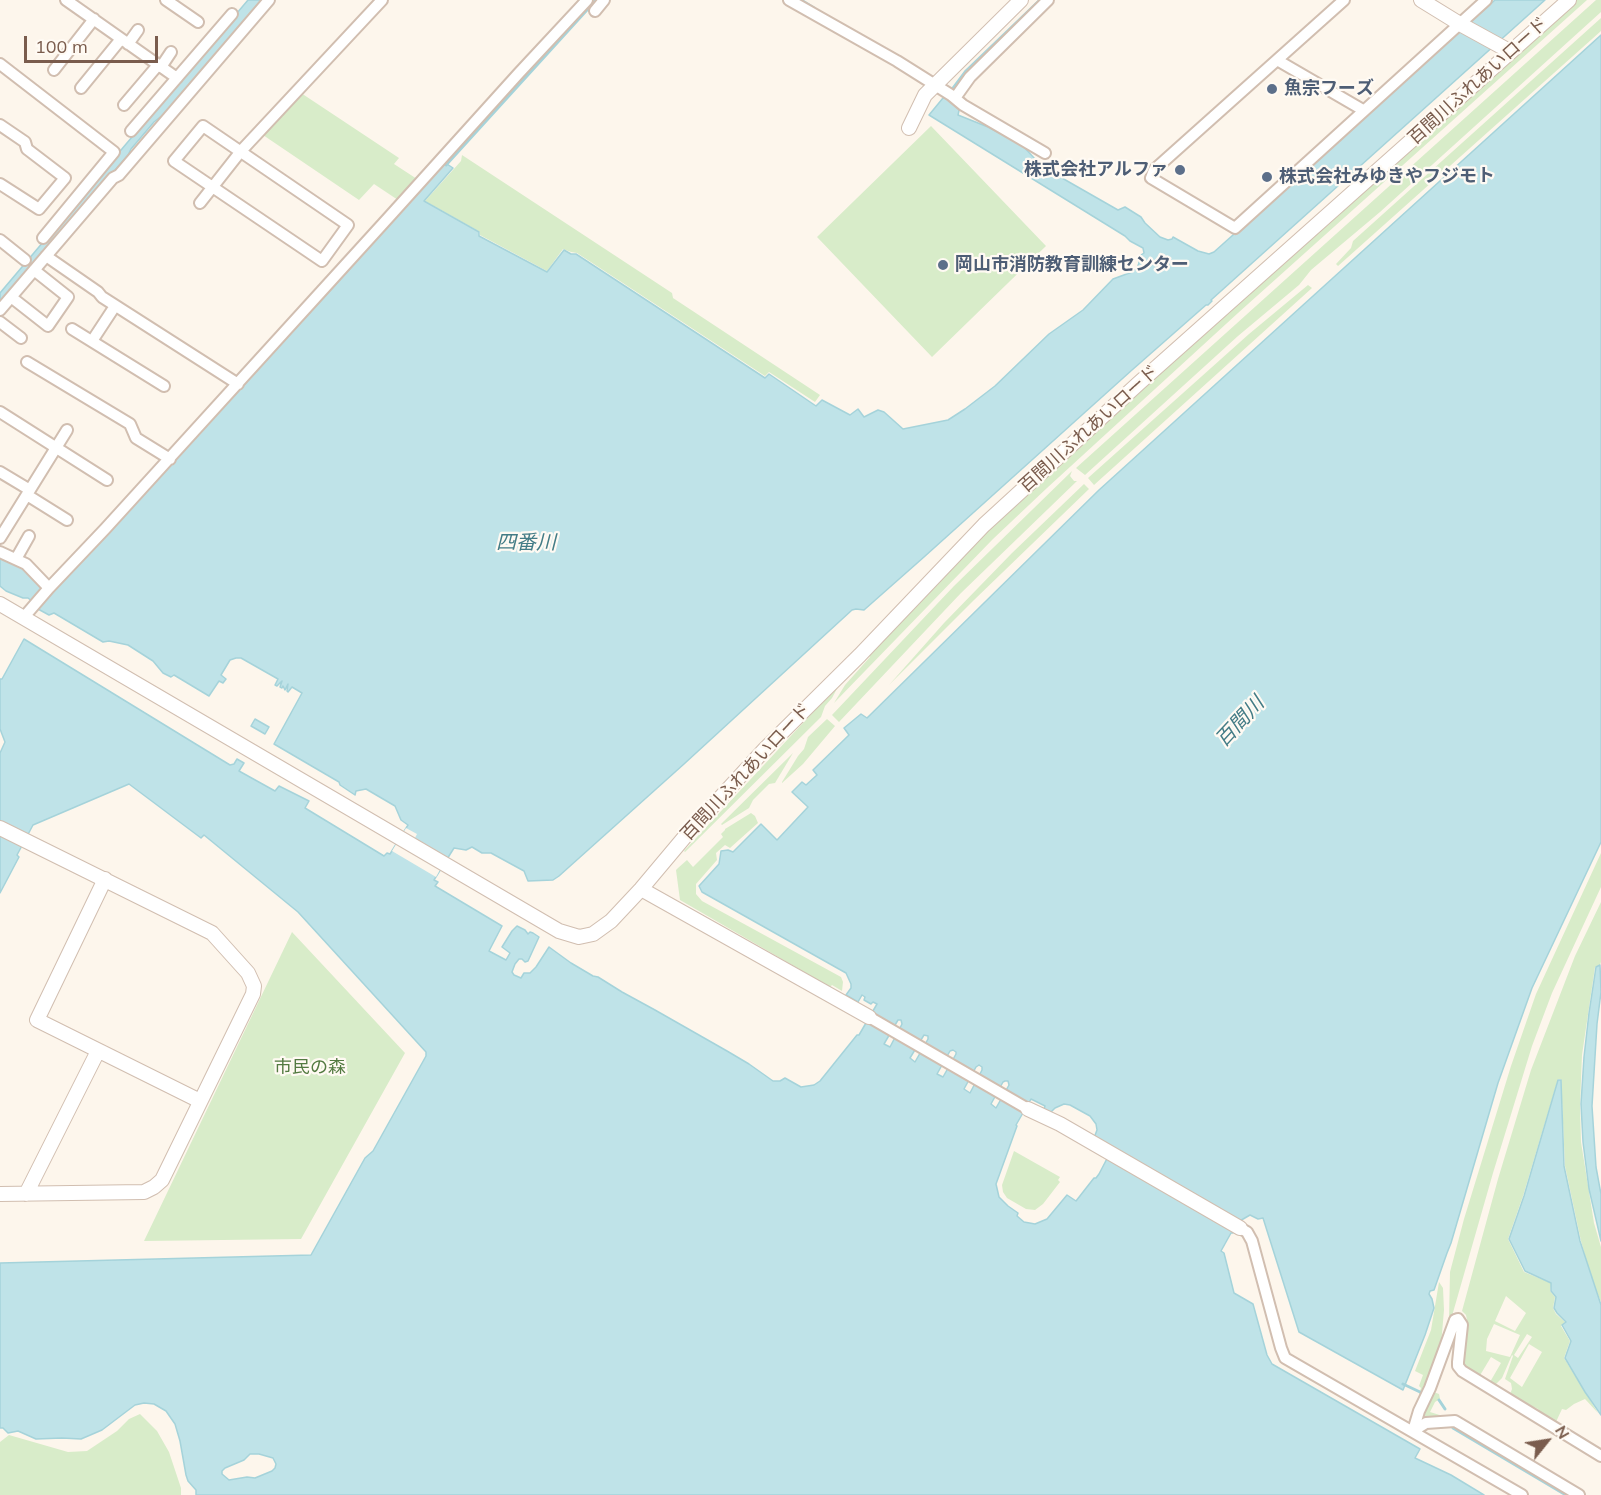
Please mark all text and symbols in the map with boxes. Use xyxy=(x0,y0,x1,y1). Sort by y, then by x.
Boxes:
street label: 百間川ふれあいロード xyxy=(1404,13,1552,149)
scale bar xyxy=(27,24,160,62)
text: 100 m xyxy=(35,35,88,58)
place label: 魚宗フーズ xyxy=(1284,78,1374,100)
marker: 魚宗フーズ xyxy=(1265,82,1279,96)
place label: 株式会社アルファ xyxy=(1024,159,1168,181)
marker: 株式会社アルファ xyxy=(1173,163,1187,177)
place label: 株式会社みゆきやフジモト xyxy=(1279,166,1495,188)
marker: 株式会社みゆきやフジモト xyxy=(1260,170,1274,184)
place label: 岡山市消防教育訓練センター xyxy=(955,254,1189,276)
marker: 岡山市消防教育訓練センター xyxy=(936,258,950,272)
street label: 百間川ふれあいロード xyxy=(1015,361,1163,497)
water label: 四番川 xyxy=(496,531,556,555)
water label: 百間川 xyxy=(1211,692,1269,752)
street label: 百間川ふれあいロード xyxy=(677,699,815,845)
park label: 市民の森 xyxy=(274,1057,346,1079)
north arrow xyxy=(1517,1411,1577,1471)
text: N xyxy=(1551,1422,1574,1442)

